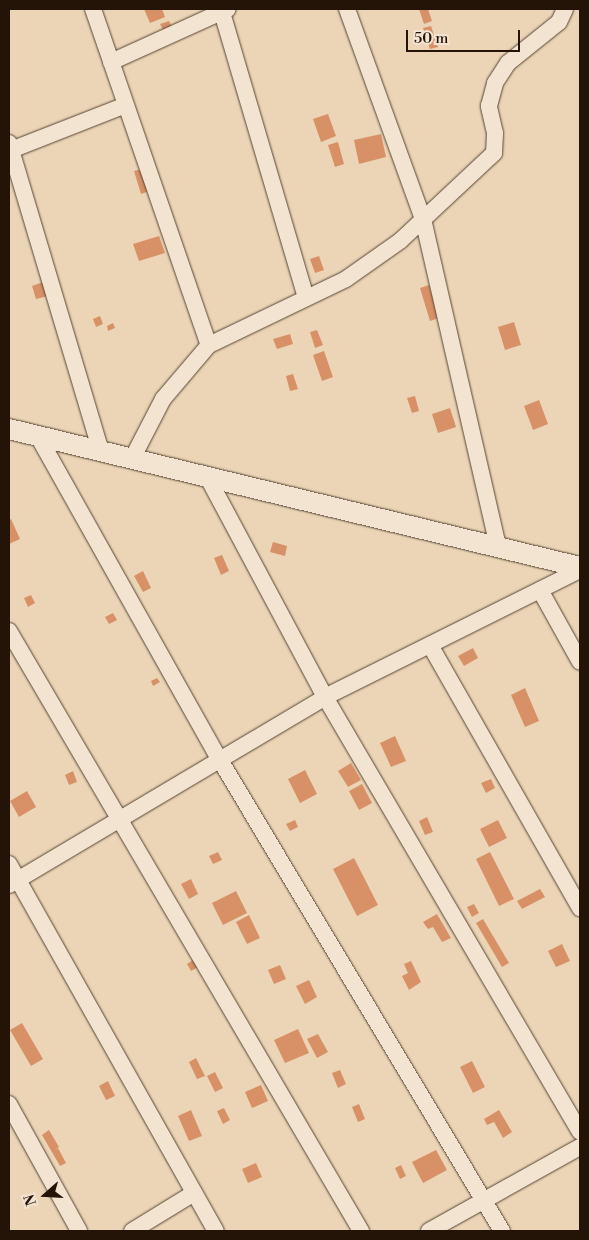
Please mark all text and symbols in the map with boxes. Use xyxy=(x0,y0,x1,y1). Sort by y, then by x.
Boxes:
scale bar xyxy=(409,20,523,52)
text: 50 m xyxy=(414,29,448,48)
north arrow xyxy=(20,1170,70,1220)
text: N xyxy=(21,1192,41,1208)

